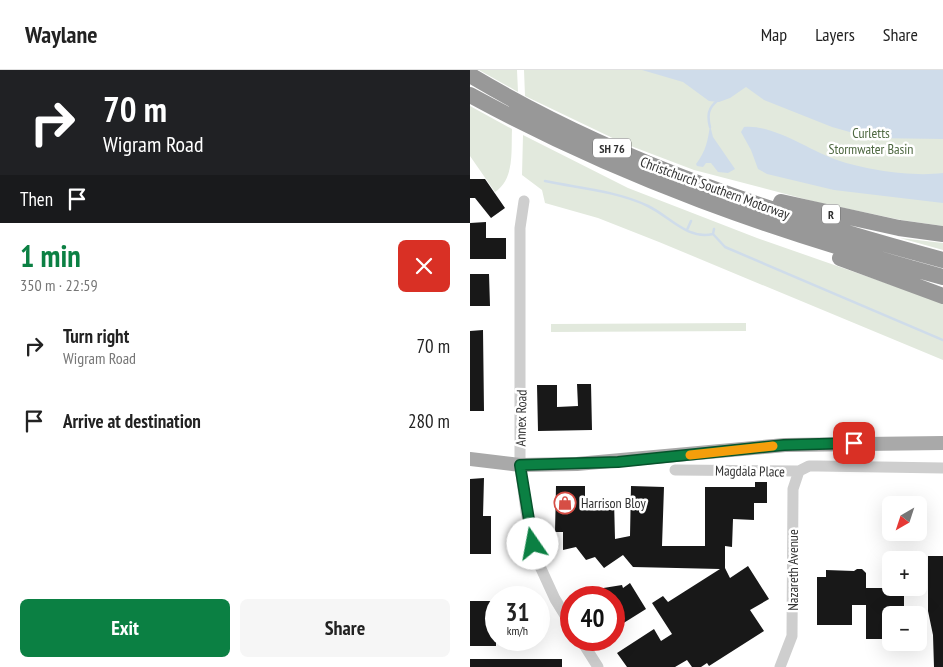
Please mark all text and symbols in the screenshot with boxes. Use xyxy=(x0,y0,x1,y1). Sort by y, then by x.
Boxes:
text: Waylane xyxy=(25,19,98,50)
text: Map xyxy=(761,23,787,46)
text: Layers xyxy=(815,23,855,46)
text: Share xyxy=(883,23,918,46)
text: 70 m xyxy=(103,86,167,132)
icon: right xyxy=(20,90,85,155)
park label: Curletts Stormwater Basin xyxy=(828,124,914,158)
text: Wigram Road xyxy=(103,130,203,158)
road number: SH 76 xyxy=(593,138,631,158)
street label: Christchurch Southern Motorway xyxy=(638,153,793,224)
icon: arrive xyxy=(63,185,91,213)
text: Then xyxy=(20,187,53,211)
road number: R xyxy=(822,204,840,224)
text: 1 min xyxy=(20,236,81,275)
button: close xyxy=(398,240,450,292)
text: 350 m · 22:59 xyxy=(20,275,98,295)
text: Turn right xyxy=(63,324,129,348)
icon: right xyxy=(20,332,48,360)
text: 70 m xyxy=(417,334,450,358)
text: Wigram Road xyxy=(63,348,136,368)
street label: Annex Road xyxy=(512,389,530,447)
icon: arrive xyxy=(20,407,48,435)
text: Arrive at destination xyxy=(63,409,201,433)
text: 280 m xyxy=(408,409,450,433)
pin xyxy=(833,422,875,464)
icon: arrive xyxy=(840,429,868,457)
street label: Magdala Place xyxy=(715,461,785,481)
shop icon: Harrison Bloy xyxy=(553,491,577,515)
place label: Harrison Bloy xyxy=(581,494,646,512)
north arrow xyxy=(882,496,928,541)
map controls xyxy=(882,496,927,651)
position arrow xyxy=(506,517,558,569)
street label: Nazareth Avenue xyxy=(784,529,802,611)
button: + xyxy=(882,551,927,596)
speed limit sign: 40 xyxy=(560,586,625,651)
text: 31 xyxy=(506,596,529,628)
button: Exit xyxy=(20,599,230,657)
button: Share xyxy=(240,599,450,657)
button: − xyxy=(882,606,927,651)
text: km/h xyxy=(507,623,528,638)

